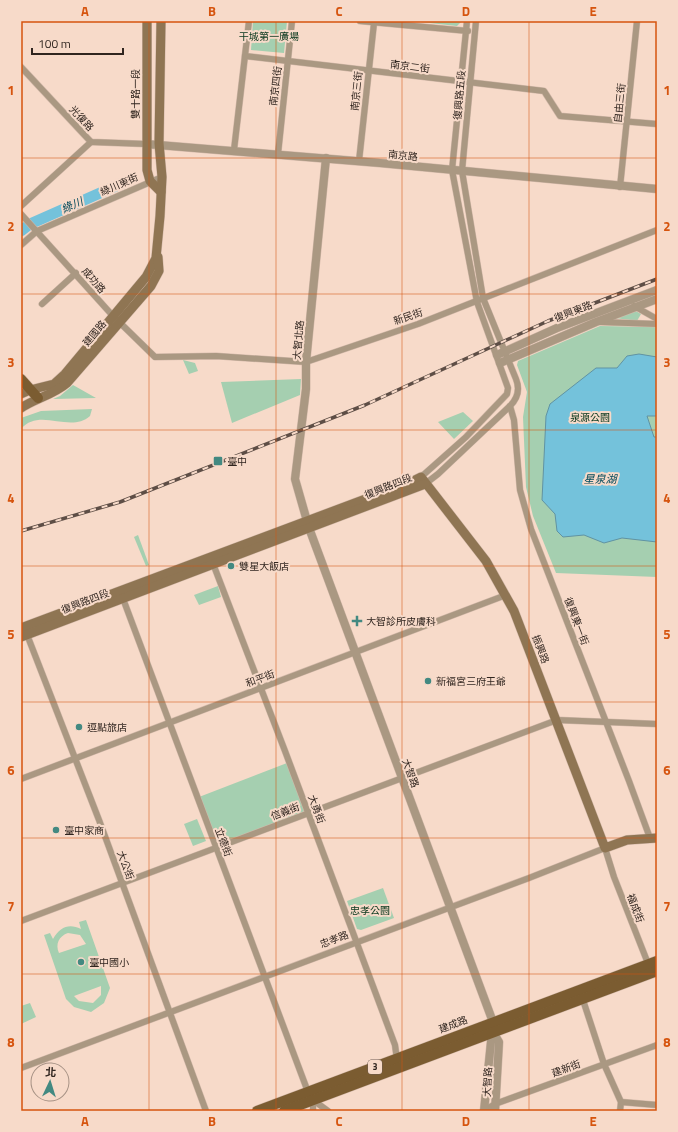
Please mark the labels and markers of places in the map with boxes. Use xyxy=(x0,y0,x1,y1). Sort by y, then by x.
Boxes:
place label: 臺中 xyxy=(227,454,247,469)
marker: 臺中 xyxy=(212,455,224,467)
place label: 雙星大飯店 xyxy=(239,559,289,574)
marker: 雙星大飯店 xyxy=(226,561,236,571)
place label: 大智診所皮膚科 xyxy=(366,614,436,629)
marker: 大智診所皮膚科 xyxy=(351,615,363,627)
place label: 新福宮三府王爺 xyxy=(436,674,506,689)
marker: 新福宮三府王爺 xyxy=(423,676,433,686)
place label: 逗點旅店 xyxy=(87,720,127,735)
marker: 逗點旅店 xyxy=(74,722,84,732)
place label: 臺中家商 xyxy=(64,823,104,838)
marker: 臺中家商 xyxy=(51,825,61,835)
place label: 臺中國小 xyxy=(89,955,129,970)
marker: 臺中國小 xyxy=(76,957,86,967)

